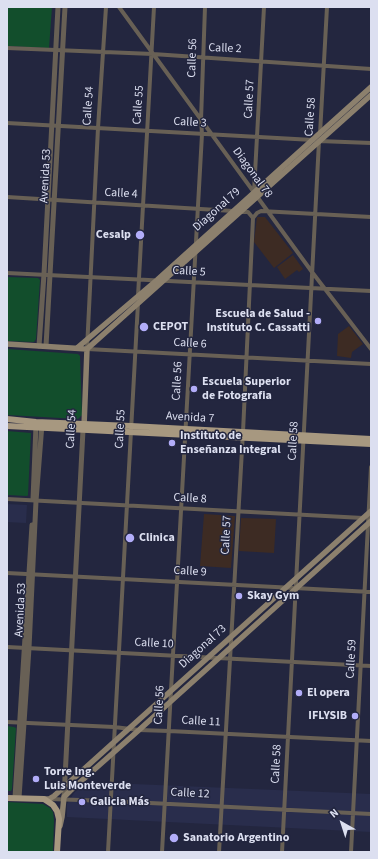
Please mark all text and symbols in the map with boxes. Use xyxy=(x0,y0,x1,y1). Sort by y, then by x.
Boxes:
street label: Calle 56 xyxy=(185,38,201,78)
street label: Calle 2 xyxy=(208,41,242,57)
street label: Calle 57 xyxy=(242,79,258,119)
street label: Calle 55 xyxy=(130,85,148,125)
street label: Calle 54 xyxy=(80,86,98,126)
street label: Calle 58 xyxy=(302,97,320,137)
street label: Calle 3 xyxy=(173,115,207,131)
street label: Diagonal 78 xyxy=(229,145,275,201)
street label: Avenida 53 xyxy=(37,148,55,204)
street label: Diagonal 79 xyxy=(190,185,244,235)
street label: Calle 4 xyxy=(104,186,138,202)
place label: Cesalp xyxy=(96,228,131,242)
marker: Cesalp xyxy=(134,229,146,241)
street label: Calle 5 xyxy=(172,264,206,280)
place label: Escuela de Salud - Instituto C. Cassatti xyxy=(206,307,310,335)
marker: Escuela de Salud - Instituto C. Cassatti xyxy=(313,316,323,326)
place label: CEPOT xyxy=(153,320,188,334)
marker: CEPOT xyxy=(138,321,150,333)
street label: Calle 6 xyxy=(173,336,207,352)
street label: Calle 56 xyxy=(170,361,186,401)
place label: Escuela Superior de Fotografia xyxy=(202,375,291,403)
marker: Escuela Superior de Fotografia xyxy=(189,384,199,394)
street label: Calle 54 xyxy=(64,409,80,449)
street label: Calle 55 xyxy=(113,409,129,449)
street label: Avenida 7 xyxy=(165,410,215,426)
street label: Calle 58 xyxy=(286,421,302,461)
place label: Instituto de Enseñanza Integral xyxy=(180,429,281,457)
marker: Instituto de Enseñanza Integral xyxy=(167,438,177,448)
street label: Calle 8 xyxy=(173,491,207,507)
street label: Calle 57 xyxy=(219,515,235,555)
place label: Clinica xyxy=(139,531,175,545)
marker: Clinica xyxy=(124,532,136,544)
street label: Calle 9 xyxy=(173,564,207,580)
street label: Avenida 53 xyxy=(12,582,30,638)
place label: Skay Gym xyxy=(247,589,299,603)
marker: Skay Gym xyxy=(234,591,244,601)
street label: Diagonal 73 xyxy=(176,622,230,672)
street label: Calle 10 xyxy=(134,636,174,652)
street label: Calle 59 xyxy=(344,639,360,679)
street label: Calle 56 xyxy=(152,685,168,725)
place label: El opera xyxy=(307,686,350,700)
marker: El opera xyxy=(294,688,304,698)
place label: IFLYSIB xyxy=(308,709,347,723)
marker: IFLYSIB xyxy=(350,711,360,721)
street label: Calle 11 xyxy=(181,714,221,730)
street label: Calle 58 xyxy=(269,744,285,784)
place label: Torre Ing. Luis Monteverde xyxy=(44,765,131,793)
marker: Torre Ing. Luis Monteverde xyxy=(31,774,41,784)
street label: Calle 12 xyxy=(170,786,210,802)
place label: Galicia Más xyxy=(90,795,149,809)
marker: Galicia Más xyxy=(77,797,87,807)
north arrow xyxy=(322,803,362,843)
text: N xyxy=(327,805,342,821)
place label: Sanatorio Argentino xyxy=(183,831,289,845)
marker: Sanatorio Argentino xyxy=(168,832,180,844)

